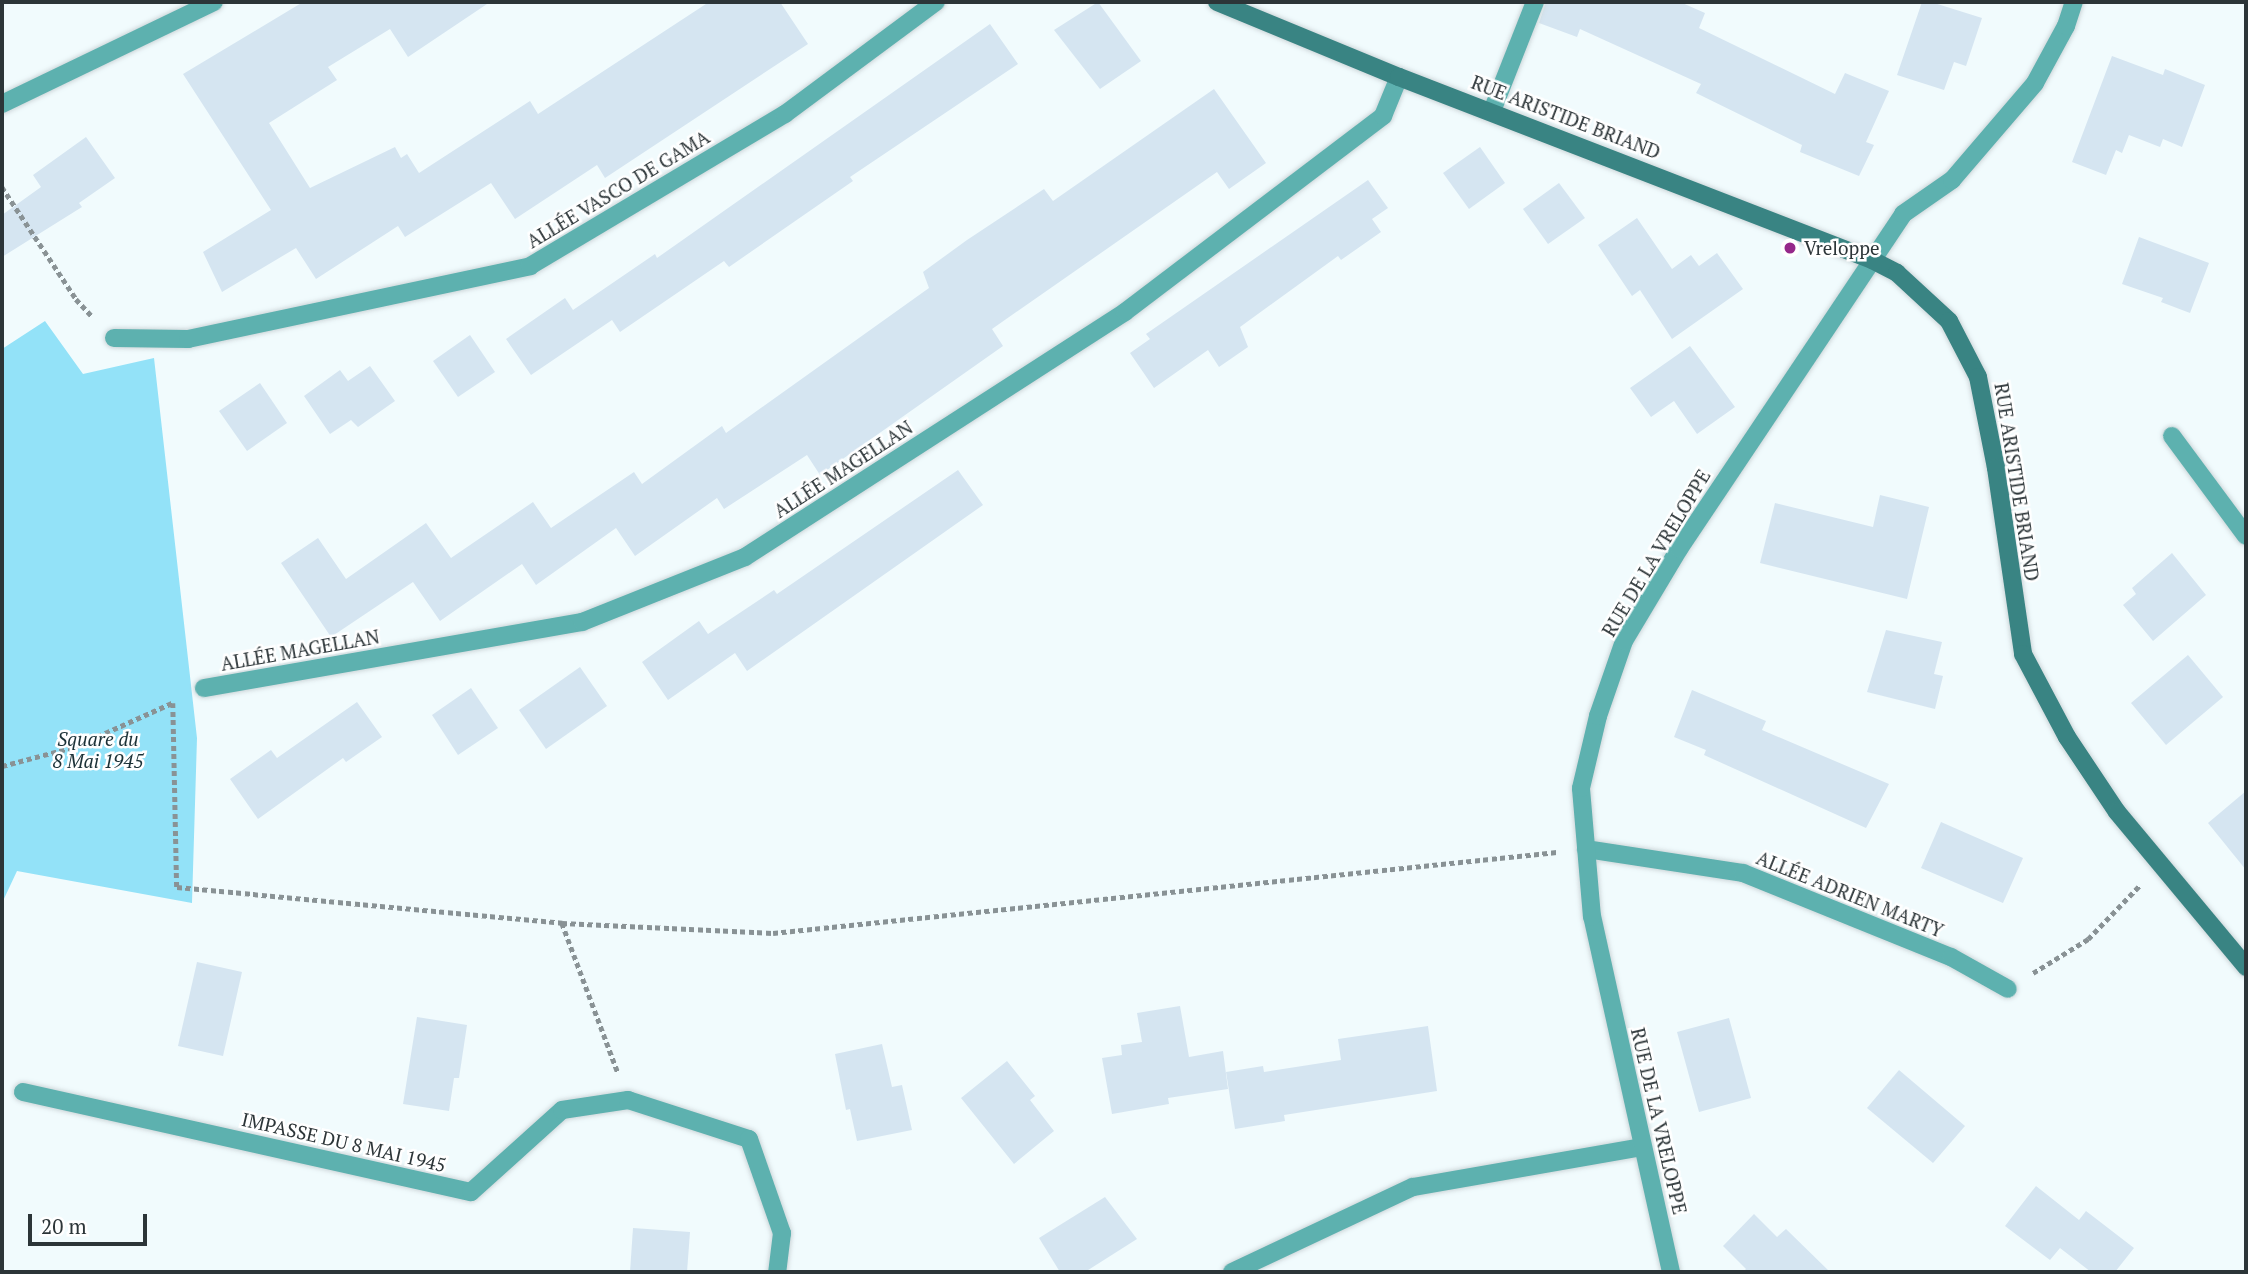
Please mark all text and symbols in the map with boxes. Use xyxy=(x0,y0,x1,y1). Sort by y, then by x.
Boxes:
street label: RUE ARISTIDE BRIAND xyxy=(1468,70,1664,164)
street label: ALLÉE VASCO DE GAMA xyxy=(522,125,714,253)
place label: Vreloppe xyxy=(1804,237,1880,259)
marker: Vreloppe xyxy=(1782,240,1798,256)
street label: RUE ARISTIDE BRIAND xyxy=(1990,381,2044,583)
street label: ALLÉE MAGELLAN xyxy=(769,416,917,522)
street label: RUE DE LA VRELOPPE xyxy=(1597,465,1715,641)
street label: ALLÉE MAGELLAN xyxy=(219,625,381,675)
park label: Square du 8 Mai 1945 xyxy=(53,728,143,772)
street label: ALLÉE ADRIEN MARTY xyxy=(1753,846,1947,942)
street label: RUE DE LA VRELOPPE xyxy=(1626,1025,1692,1217)
street label: IMPASSE DU 8 MAI 1945 xyxy=(240,1107,448,1177)
scale bar xyxy=(32,1200,150,1244)
text: 20 m xyxy=(41,1212,87,1240)

